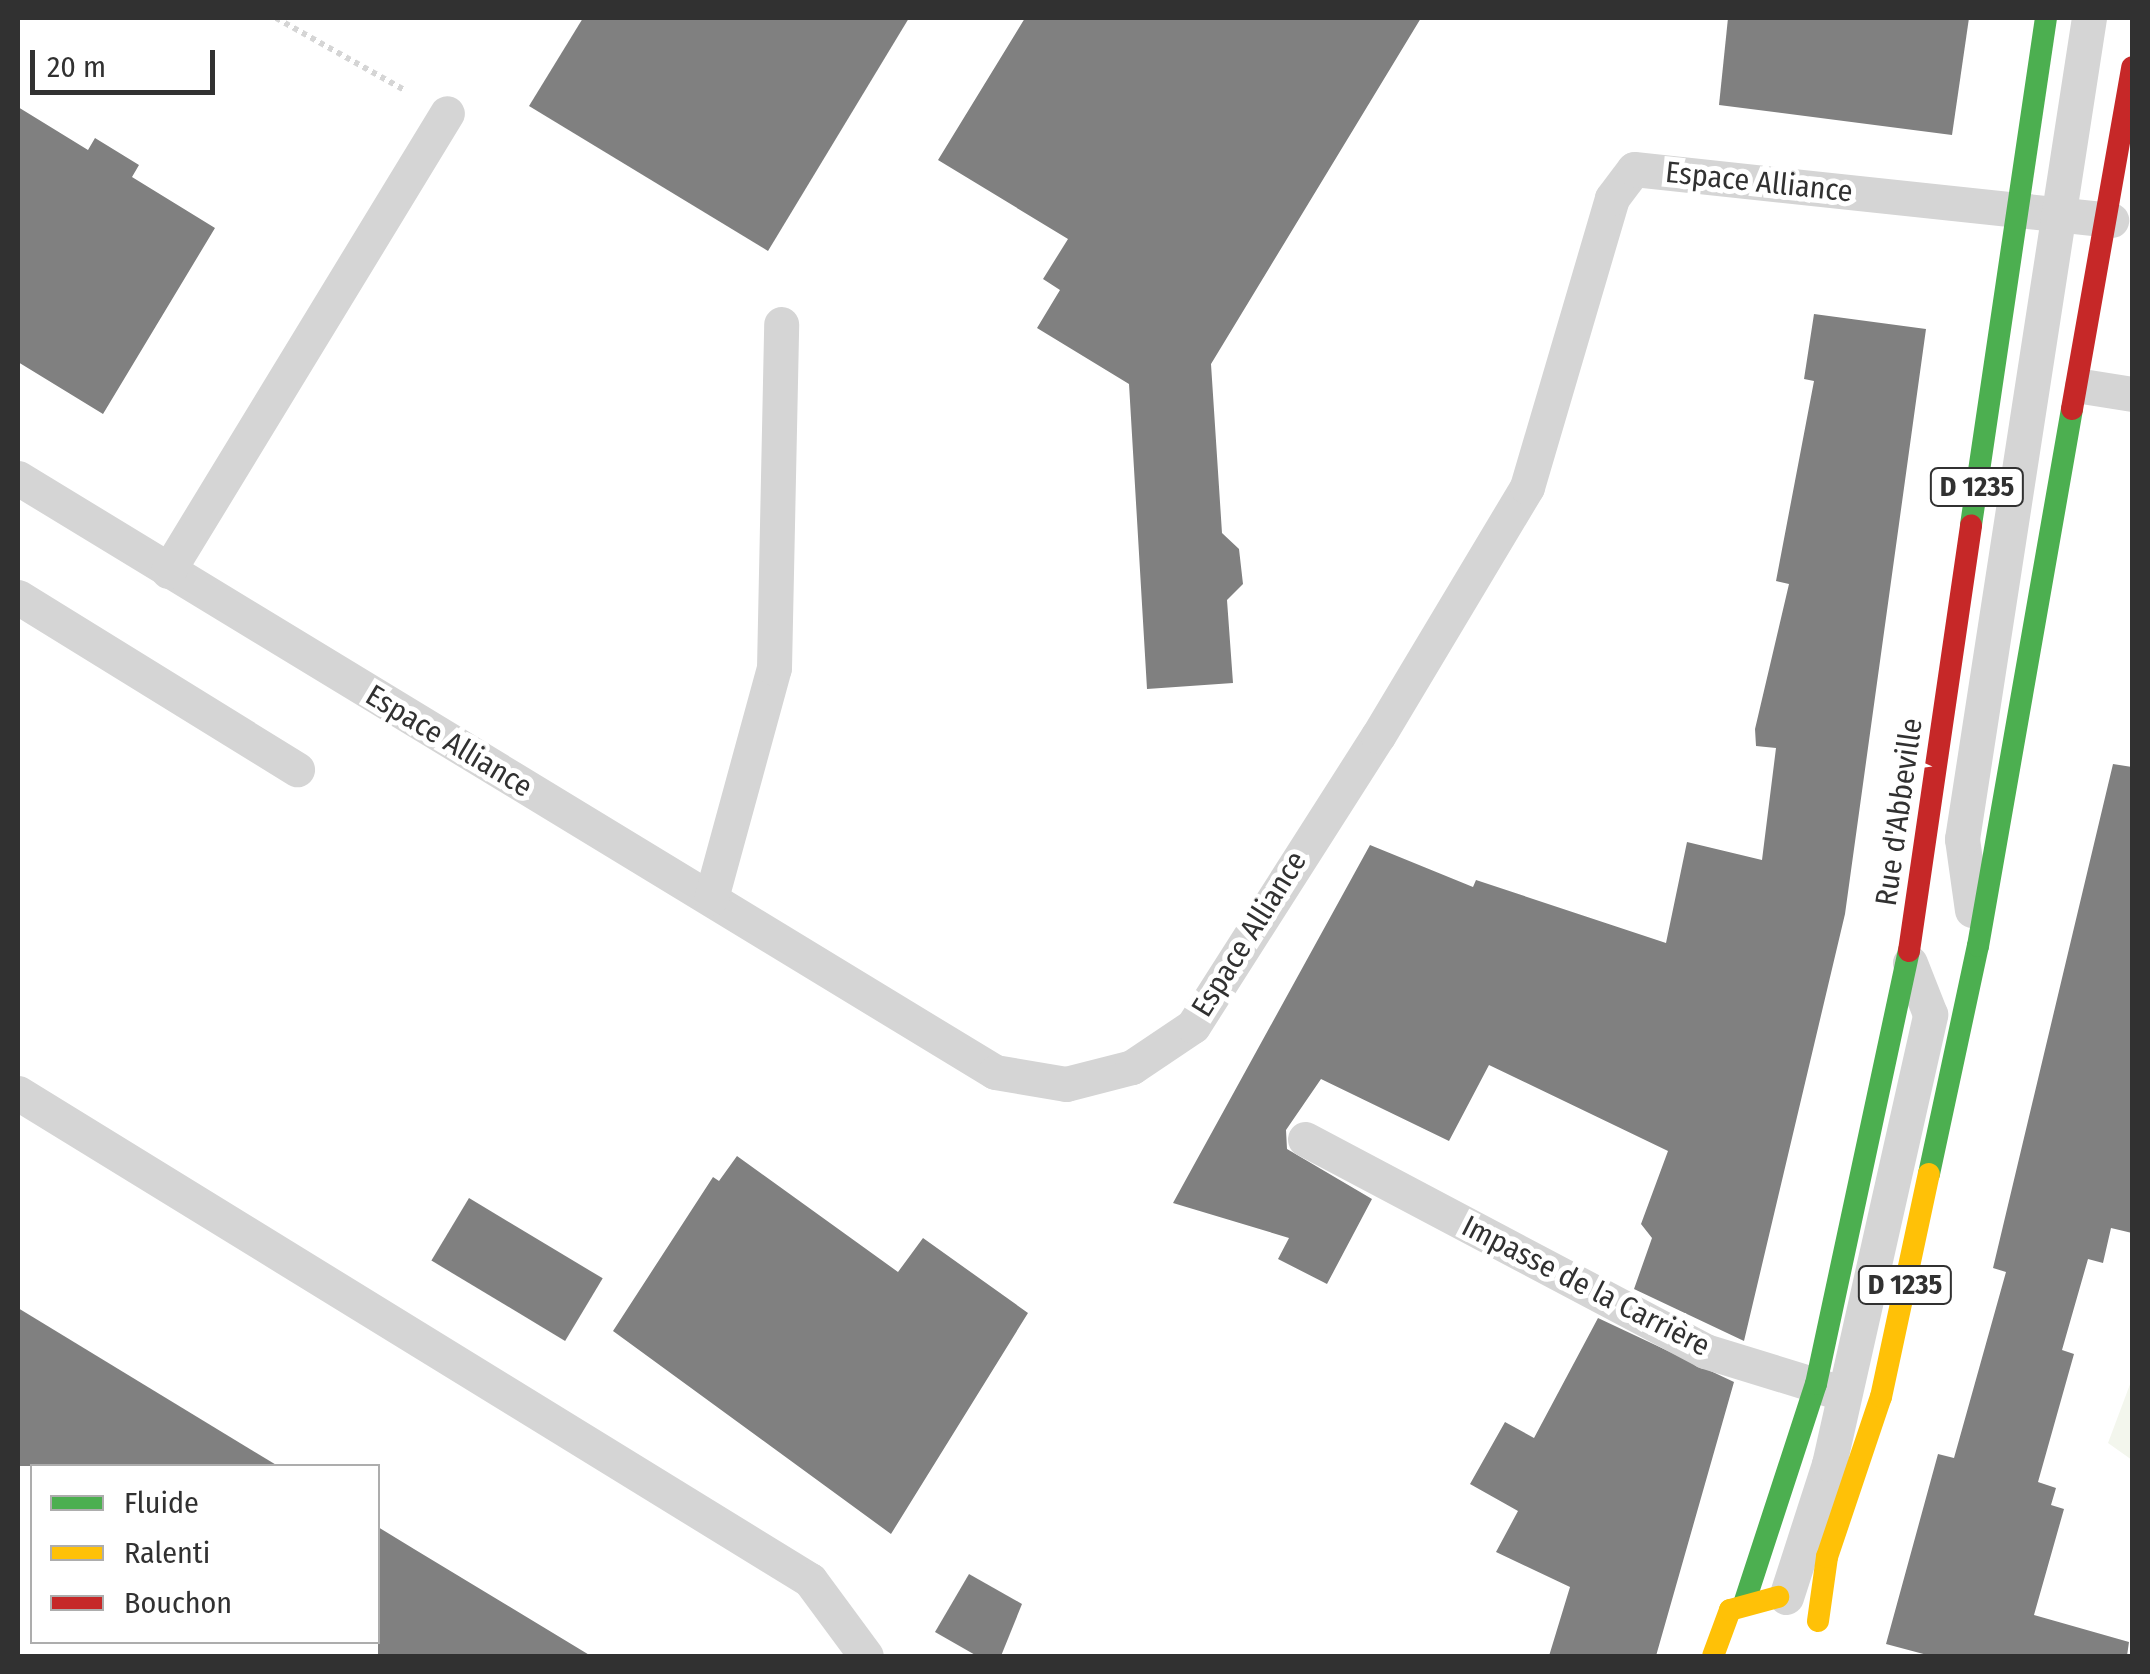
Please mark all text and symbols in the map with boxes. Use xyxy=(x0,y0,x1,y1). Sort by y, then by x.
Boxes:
scale bar xyxy=(35,30,220,92)
text: 20 m xyxy=(47,49,106,85)
street label: Espace Alliance xyxy=(1664,154,1854,210)
road number: D 1235 xyxy=(1930,464,2024,510)
street label: Espace Alliance xyxy=(359,677,539,805)
street label: Rue d'Abbeville xyxy=(1868,716,1930,908)
street label: Espace Alliance xyxy=(1184,845,1314,1023)
street label: Impasse de la Carrière xyxy=(1456,1208,1716,1364)
road number: D 1235 xyxy=(1858,1262,1952,1308)
legend xyxy=(30,1464,380,1644)
text: Fluide xyxy=(124,1485,199,1521)
text: Ralenti xyxy=(124,1535,210,1571)
text: Bouchon xyxy=(124,1585,232,1621)

